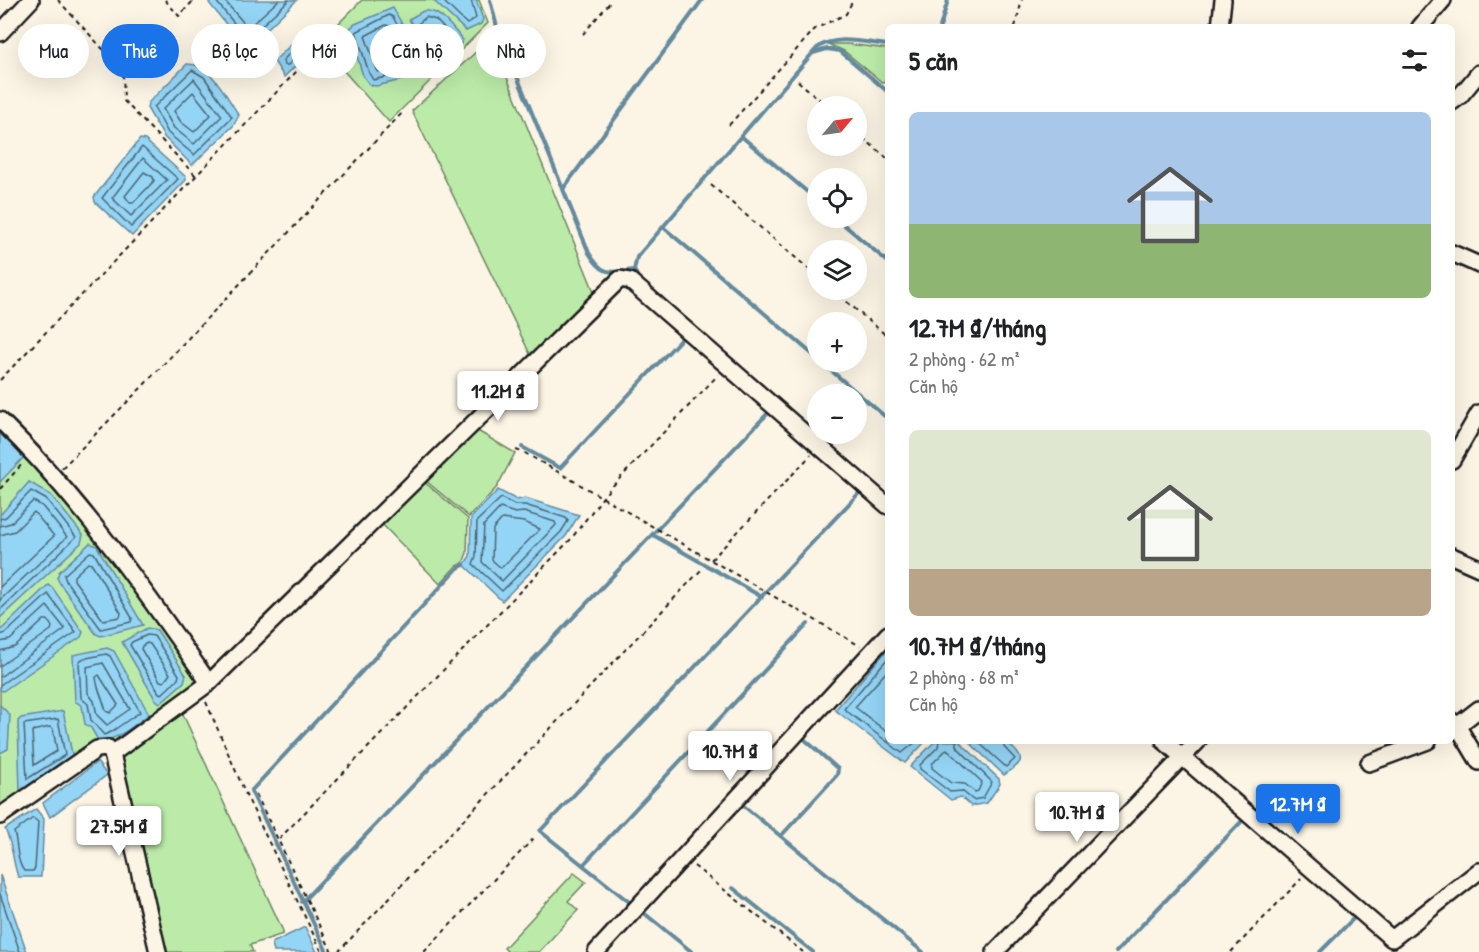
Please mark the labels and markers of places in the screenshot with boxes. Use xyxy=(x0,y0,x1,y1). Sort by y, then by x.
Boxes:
pin: 11.2M ₫ xyxy=(443,371,553,422)
pin: 10.7M ₫ xyxy=(675,731,785,782)
pin: 12.7M ₫ xyxy=(1243,784,1353,835)
pin: 10.7M ₫ xyxy=(1022,792,1132,843)
pin: 27.5M ₫ xyxy=(64,806,174,857)

